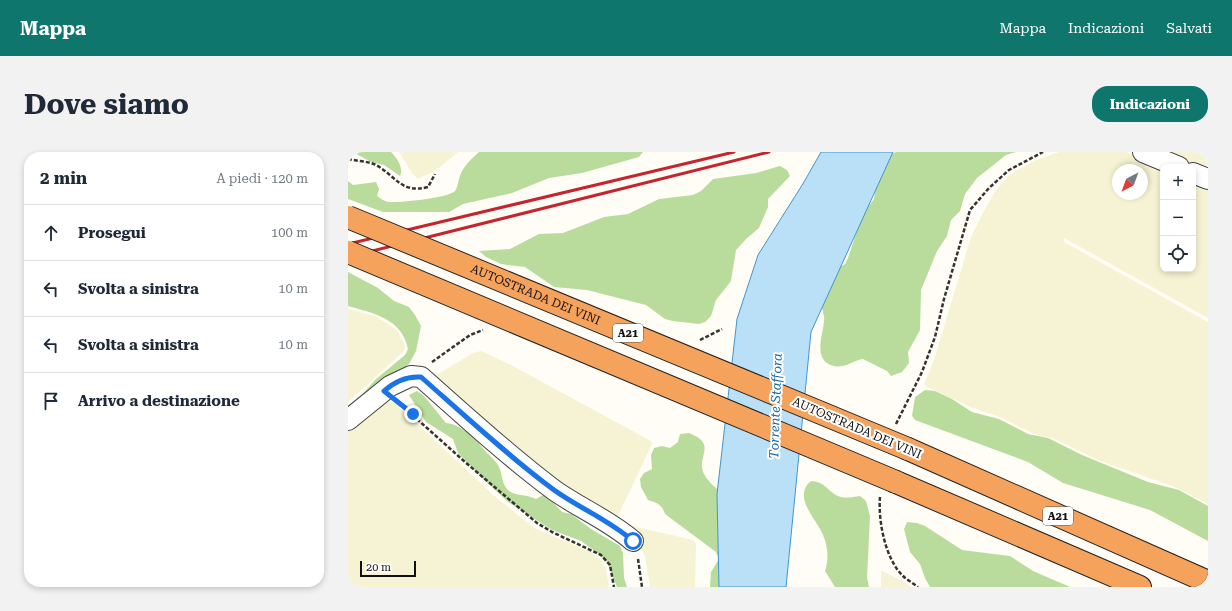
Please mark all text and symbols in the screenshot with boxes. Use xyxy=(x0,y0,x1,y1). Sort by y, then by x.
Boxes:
text: Mappa xyxy=(20,17,86,40)
text: Mappa xyxy=(999,20,1046,36)
text: Indicazioni xyxy=(1068,20,1144,36)
text: Salvati xyxy=(1166,20,1212,36)
button: Indicazioni xyxy=(1092,86,1208,122)
text: Dove siamo xyxy=(24,88,189,121)
north arrow xyxy=(1112,164,1148,200)
map controls xyxy=(1160,164,1196,272)
button: + xyxy=(1160,164,1196,200)
text: 2 min xyxy=(40,168,87,188)
text: A piedi · 120 m xyxy=(216,171,308,186)
button: − xyxy=(1160,200,1196,236)
icon: ahead xyxy=(40,222,62,244)
text: Prosegui xyxy=(78,224,146,242)
text: 100 m xyxy=(271,225,308,240)
button: locate xyxy=(1160,236,1196,272)
street label: AUTOSTRADA DEI VINI xyxy=(469,262,602,328)
icon: left xyxy=(40,278,62,300)
text: Svolta a sinistra xyxy=(78,280,199,298)
text: 10 m xyxy=(278,281,308,296)
road number: A21 xyxy=(613,324,643,342)
icon: left xyxy=(40,334,62,356)
text: Svolta a sinistra xyxy=(78,336,199,354)
text: 10 m xyxy=(278,337,308,352)
water label: Torrente Staffora xyxy=(766,353,785,459)
icon: arrive xyxy=(40,390,62,412)
text: Arrivo a destinazione xyxy=(78,392,240,410)
street label: AUTOSTRADA DEI VINI xyxy=(790,394,924,462)
route end xyxy=(404,405,422,423)
road number: A21 xyxy=(1043,507,1073,525)
route start xyxy=(624,532,642,550)
scale bar xyxy=(360,559,416,578)
text: 20 m xyxy=(366,561,391,574)

